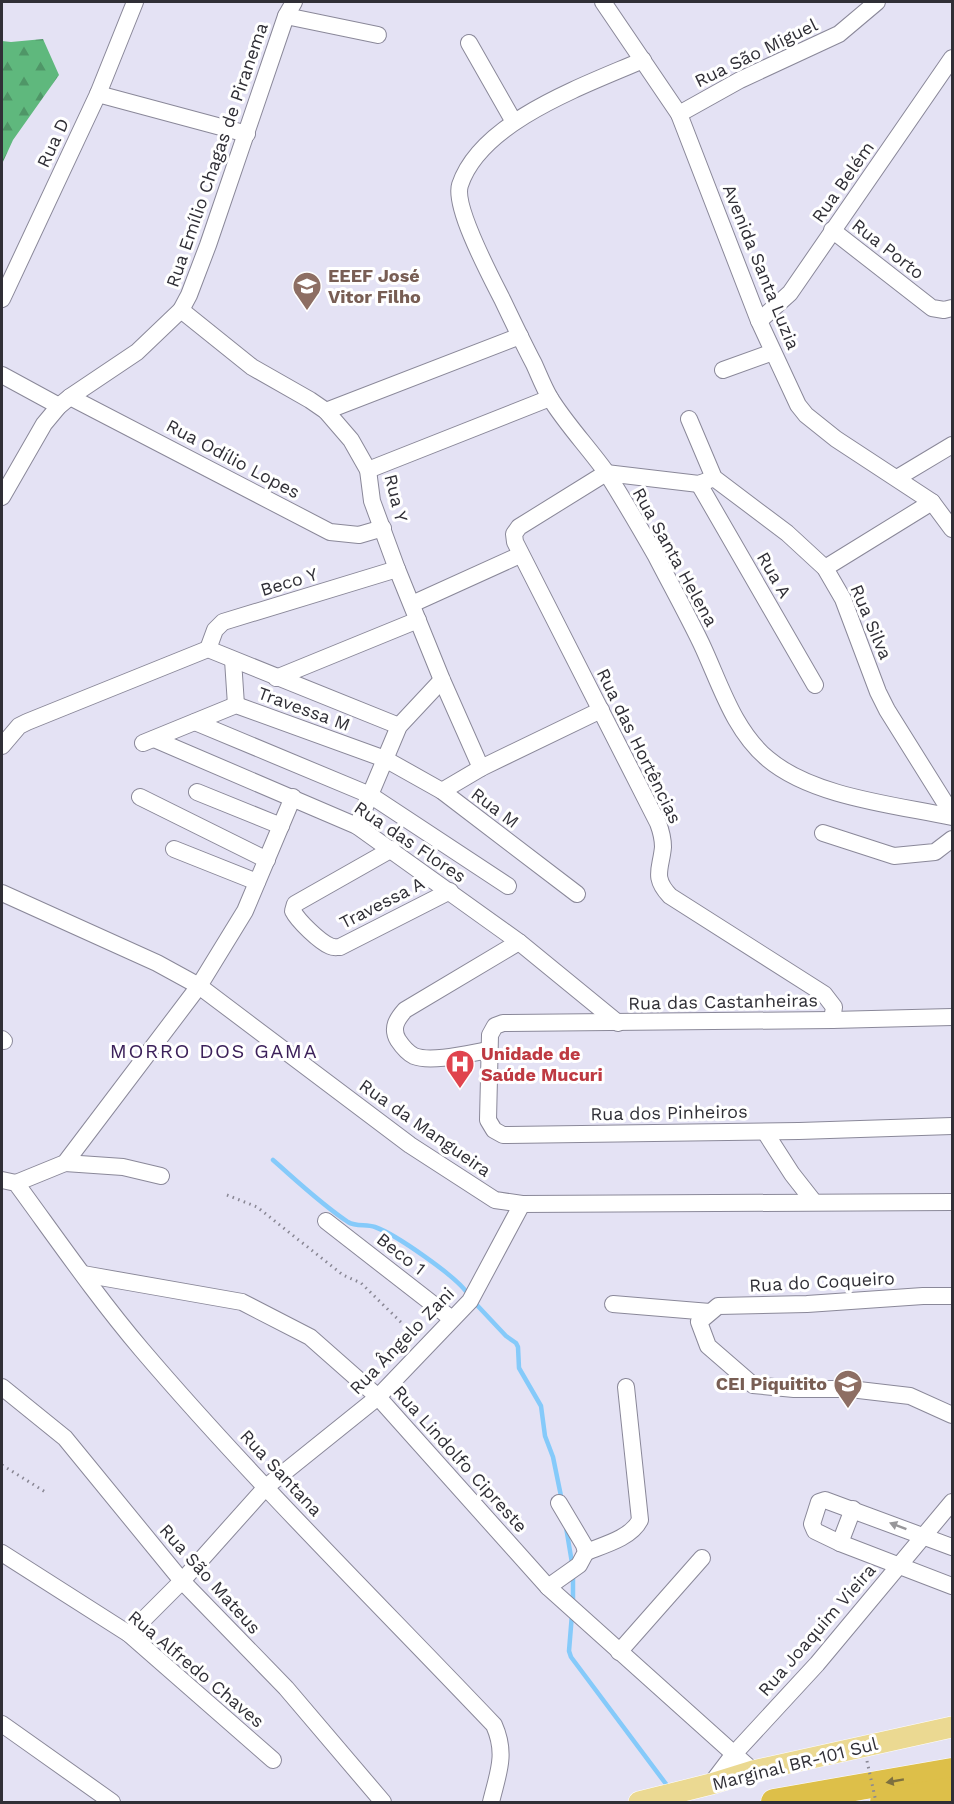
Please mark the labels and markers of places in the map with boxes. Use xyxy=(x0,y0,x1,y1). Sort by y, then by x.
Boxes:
place label: EEEF José Vitor Filho xyxy=(328,265,421,307)
school or university icon: EEEF José Vitor Filho xyxy=(291,270,323,312)
place label: Unidade de Saúde Mucuri xyxy=(481,1043,603,1085)
hospital icon: Unidade de Saúde Mucuri xyxy=(444,1048,476,1090)
school or university icon: CEI Piquitito xyxy=(832,1368,864,1410)
place label: CEI Piquitito xyxy=(716,1373,827,1394)

